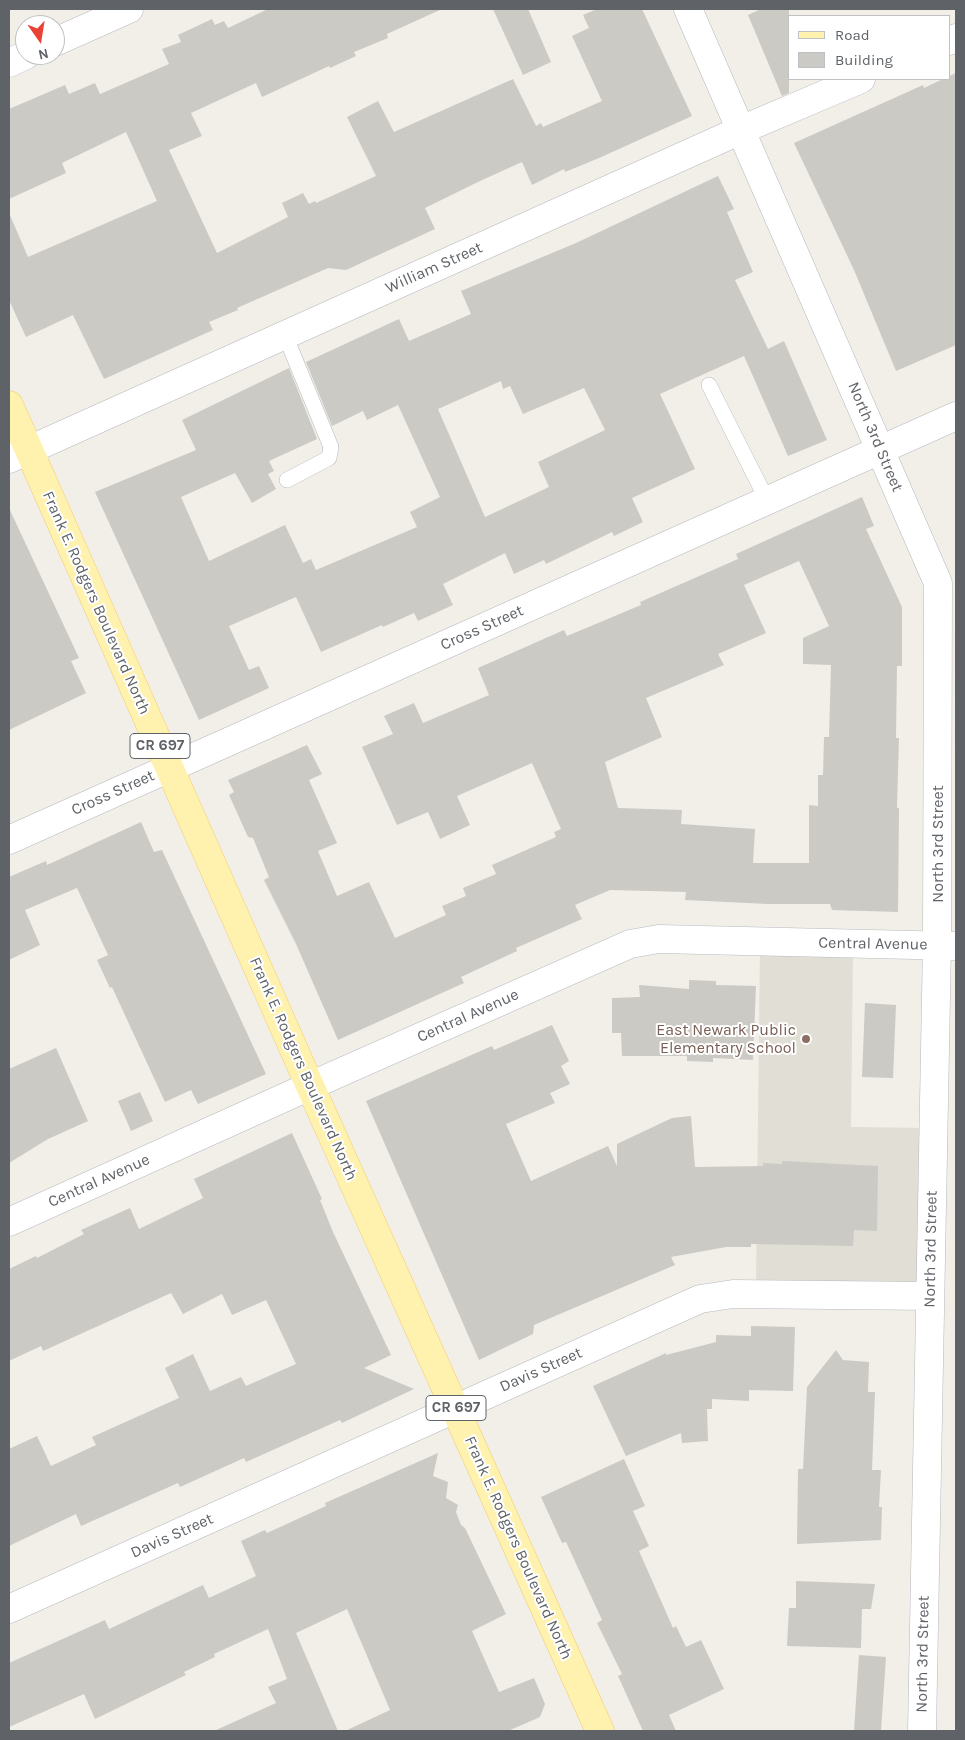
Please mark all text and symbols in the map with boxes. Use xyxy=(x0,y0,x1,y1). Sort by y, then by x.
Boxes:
north arrow xyxy=(15,15,65,65)
legend xyxy=(788,15,950,80)
text: Road xyxy=(835,26,870,44)
text: N xyxy=(36,45,50,64)
text: Building xyxy=(835,51,893,69)
street label: William Street xyxy=(382,238,486,298)
street label: North 3rd Street xyxy=(843,379,907,495)
street label: Frank E. Rodgers Boulevard North xyxy=(38,488,154,718)
street label: Cross Street xyxy=(438,601,526,655)
road number: CR 697 xyxy=(130,734,190,758)
street label: Cross Street xyxy=(69,766,157,820)
street label: North 3rd Street xyxy=(928,785,948,903)
street label: Central Avenue xyxy=(818,933,928,955)
street label: Frank E. Rodgers Boulevard North xyxy=(245,954,361,1184)
street label: Central Avenue xyxy=(414,985,522,1047)
place label: East Newark Public Elementary School xyxy=(656,1020,796,1058)
marker: East Newark Public Elementary School xyxy=(800,1033,812,1045)
street label: Central Avenue xyxy=(45,1150,153,1212)
street label: North 3rd Street xyxy=(920,1190,942,1308)
street label: Davis Street xyxy=(497,1343,585,1397)
road number: CR 697 xyxy=(426,1396,486,1420)
street label: Frank E. Rodgers Boulevard North xyxy=(460,1433,576,1663)
street label: Davis Street xyxy=(128,1509,216,1563)
street label: North 3rd Street xyxy=(912,1595,934,1713)

